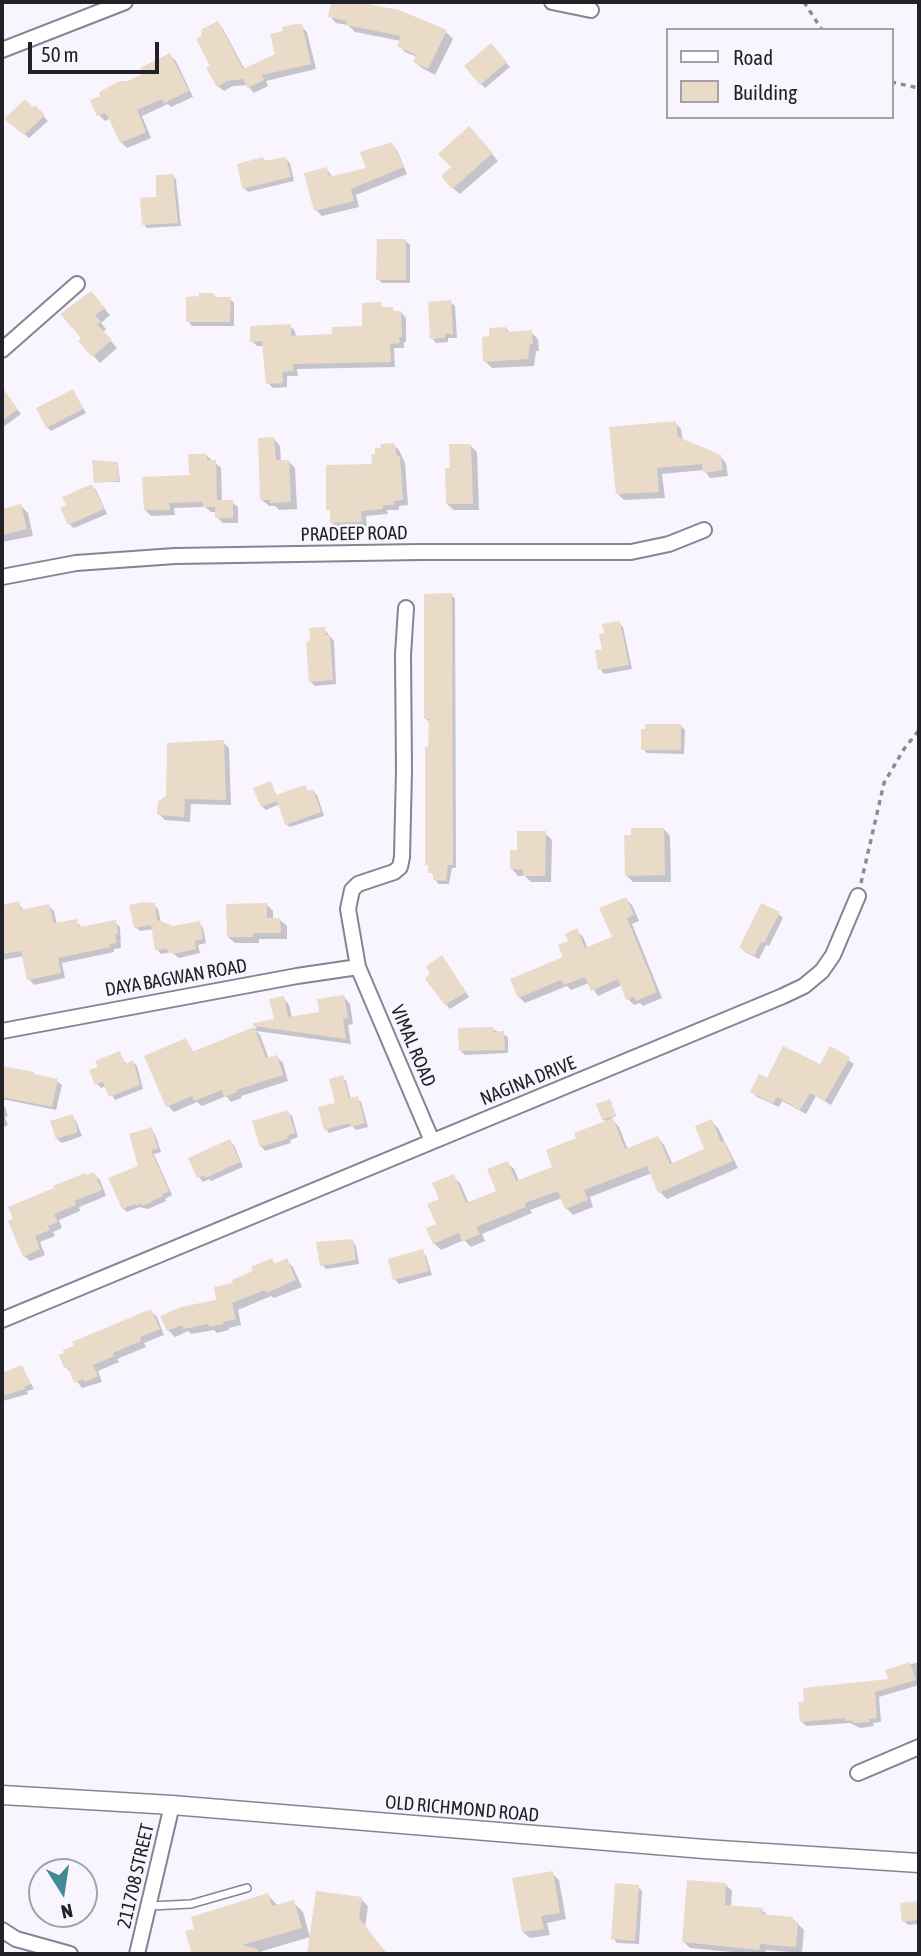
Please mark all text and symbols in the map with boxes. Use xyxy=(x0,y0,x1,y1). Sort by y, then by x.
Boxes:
scale bar xyxy=(32,28,163,72)
legend xyxy=(666,28,893,119)
text: 50 m xyxy=(41,42,79,66)
text: Road xyxy=(733,45,773,69)
text: Building xyxy=(733,80,797,104)
street label: PRADEEP ROAD xyxy=(300,522,408,546)
street label: DAYA BAGWAN ROAD xyxy=(103,954,249,1002)
street label: VIMAL ROAD xyxy=(386,1002,440,1090)
street label: NAGINA DRIVE xyxy=(477,1052,579,1110)
street label: OLD RICHMOND ROAD xyxy=(384,1791,540,1827)
street label: 211708 STREET xyxy=(113,1822,159,1930)
north arrow xyxy=(28,1858,98,1928)
text: N xyxy=(59,1900,75,1924)

